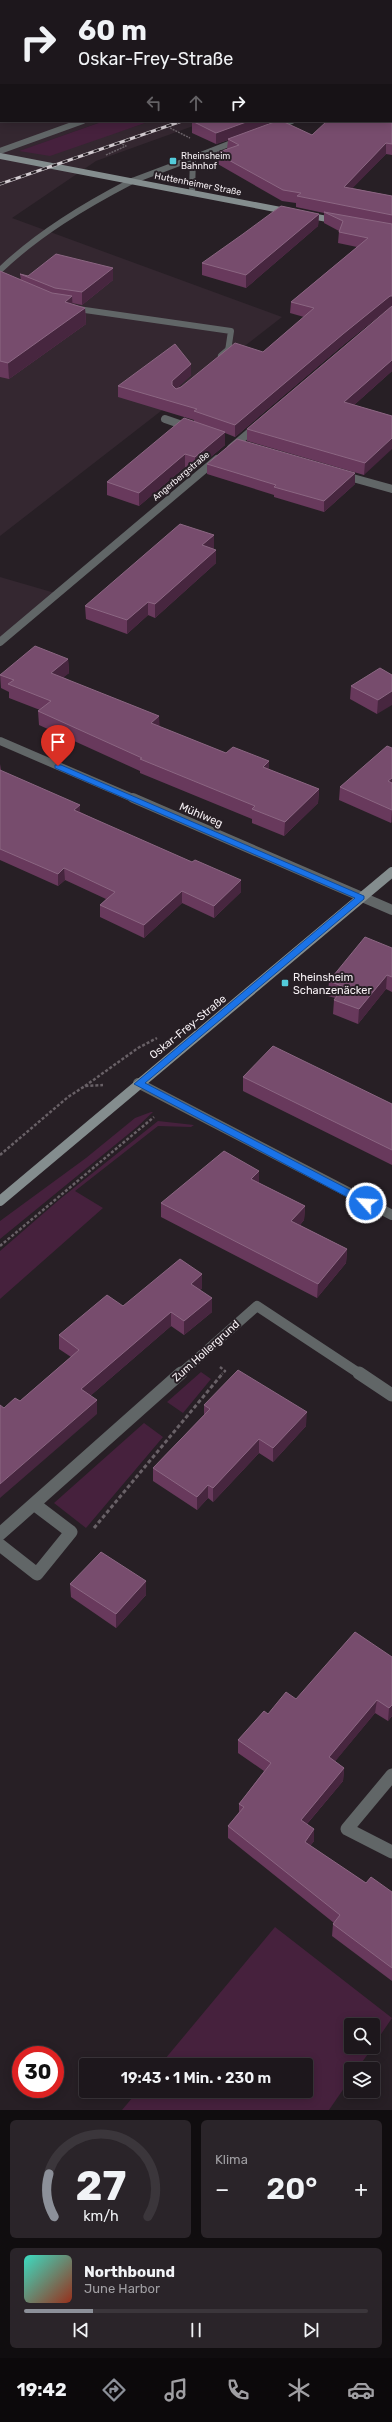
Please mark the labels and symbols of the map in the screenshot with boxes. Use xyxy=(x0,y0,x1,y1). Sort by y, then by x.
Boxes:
place label: Rheinsheim Bahnhof xyxy=(181,151,230,171)
marker: Rheinsheim Bahnhof xyxy=(168,156,178,166)
street label: Huttenheimer Straße xyxy=(154,171,242,197)
street label: Angerbergstraße xyxy=(151,449,211,503)
pin xyxy=(41,725,75,766)
street label: Mühlweg xyxy=(177,800,225,830)
place label: Rheinsheim Schanzenäcker xyxy=(293,971,372,997)
marker: Rheinsheim Schanzenäcker xyxy=(280,978,290,988)
street label: Oskar-Frey-Straße xyxy=(147,992,229,1062)
position arrow xyxy=(345,1182,387,1224)
street label: Zum Hollergrund xyxy=(170,1317,242,1385)
speed limit sign: 30 xyxy=(12,2046,64,2098)

